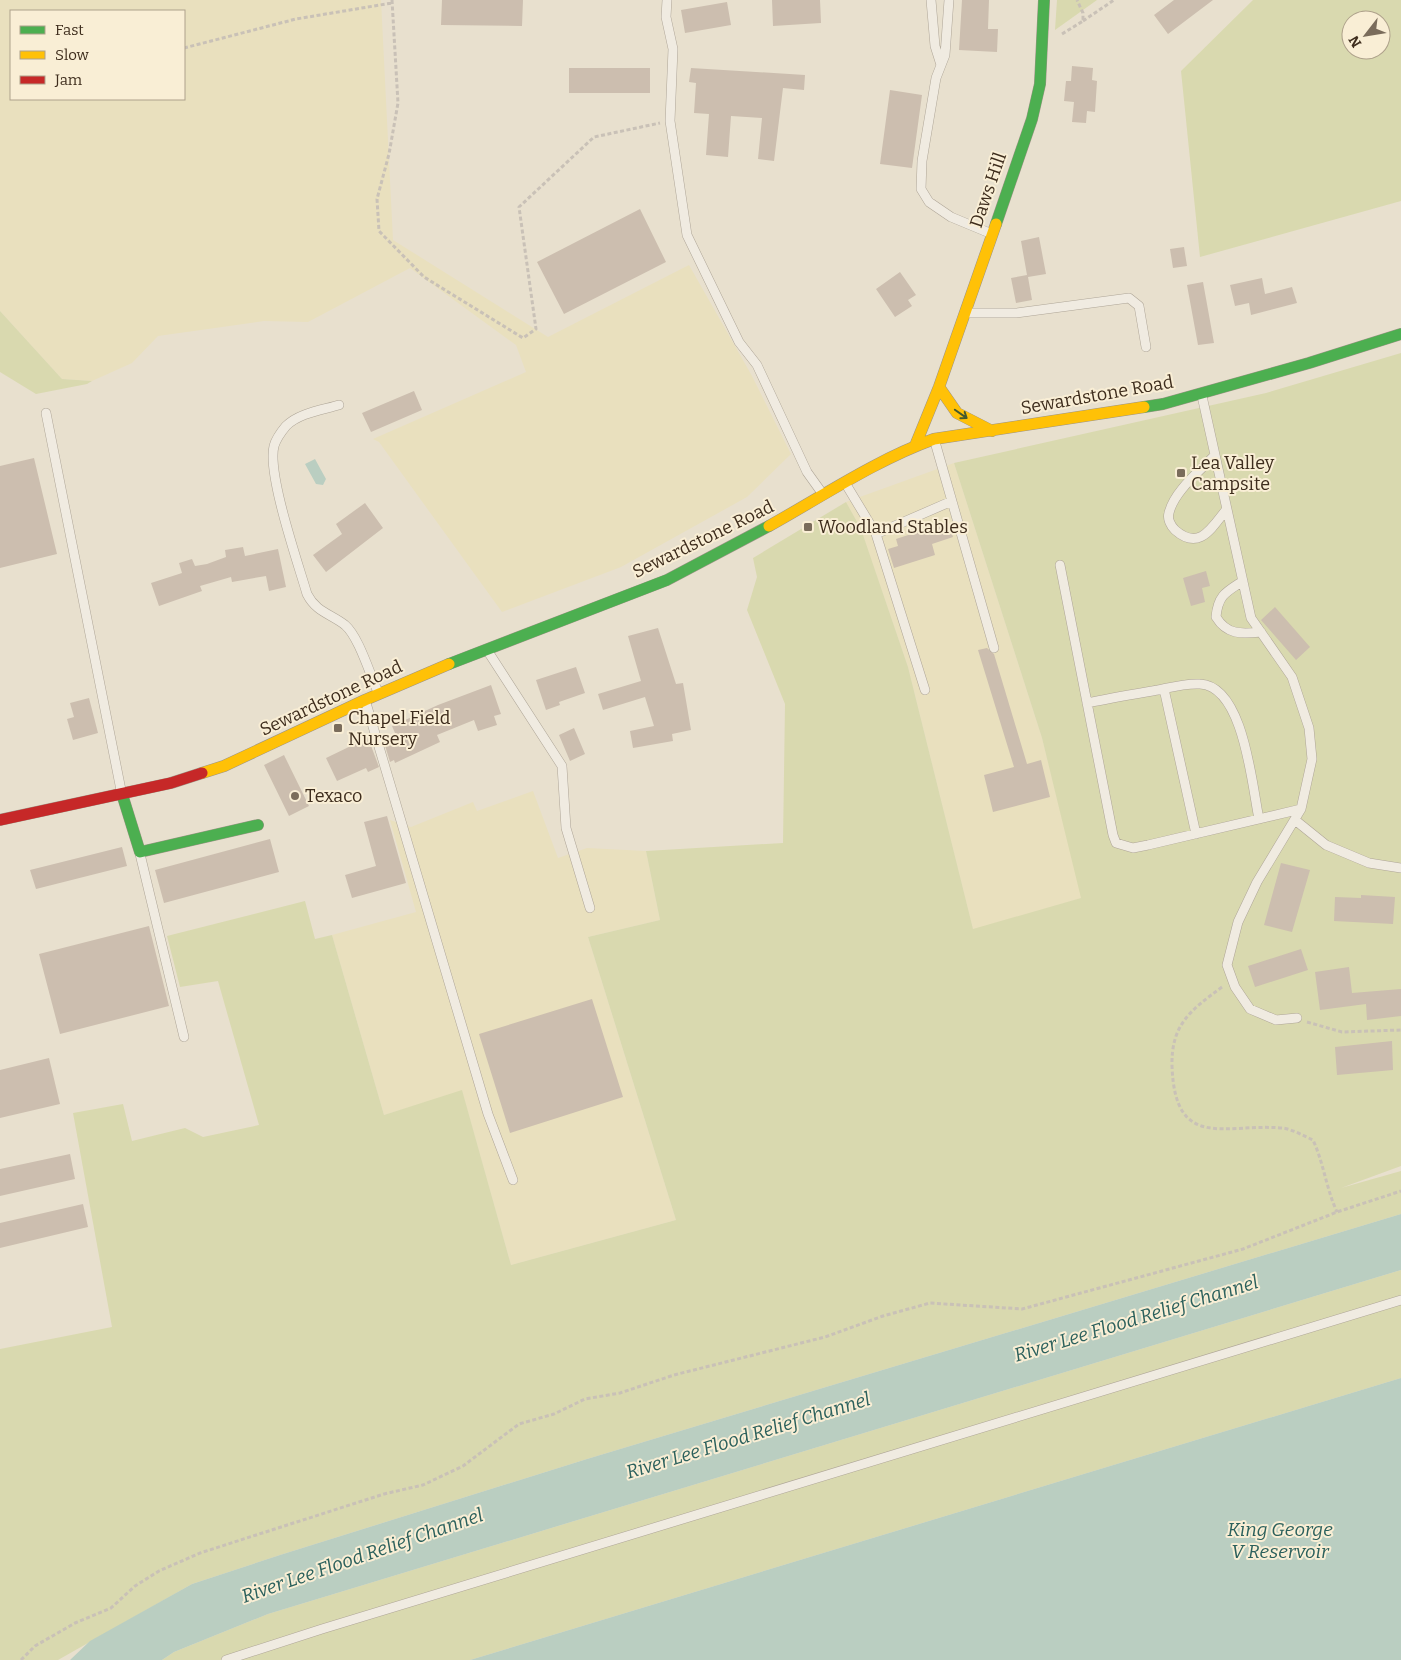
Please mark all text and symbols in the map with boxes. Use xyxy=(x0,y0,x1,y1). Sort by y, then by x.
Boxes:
legend xyxy=(10,10,185,100)
north arrow xyxy=(1341,10,1391,60)
text: Fast xyxy=(55,21,84,39)
text: N xyxy=(1345,32,1365,50)
text: Slow xyxy=(55,46,90,64)
text: Jam xyxy=(54,71,83,89)
street label: Daws Hill xyxy=(965,149,1011,231)
street label: Sewardstone Road xyxy=(1019,371,1175,419)
one-way arrow xyxy=(954,409,968,419)
place label: Lea Valley Campsite xyxy=(1191,452,1275,495)
marker: Lea Valley Campsite xyxy=(1175,467,1187,479)
street label: Sewardstone Road xyxy=(629,495,778,583)
place label: Woodland Stables xyxy=(818,516,968,538)
marker: Woodland Stables xyxy=(802,521,814,533)
street label: Sewardstone Road xyxy=(256,655,406,741)
place label: Chapel Field Nursery xyxy=(348,707,451,750)
marker: Chapel Field Nursery xyxy=(332,722,344,734)
place label: Texaco xyxy=(305,785,362,807)
marker: Texaco xyxy=(289,790,301,802)
water label: River Lee Flood Relief Channel xyxy=(1011,1270,1261,1367)
water label: River Lee Flood Relief Channel xyxy=(623,1387,873,1484)
water label: River Lee Flood Relief Channel xyxy=(238,1503,486,1608)
water label: King George V Reservoir xyxy=(1227,1518,1333,1563)

